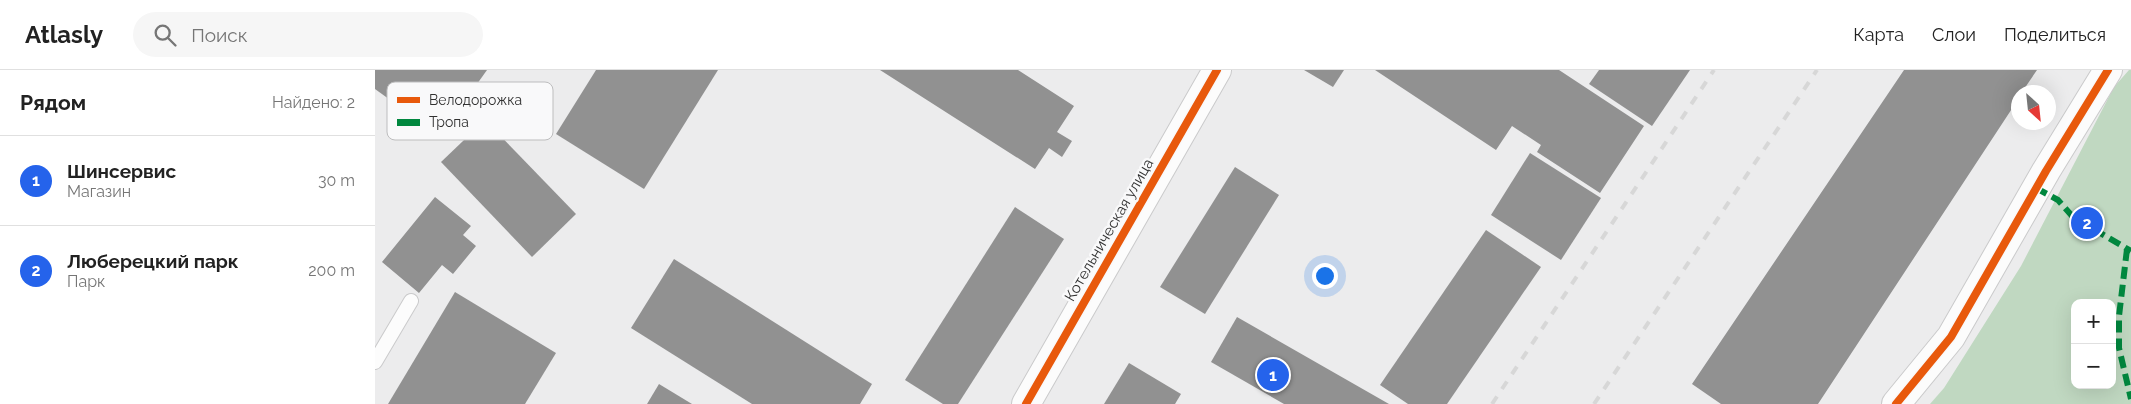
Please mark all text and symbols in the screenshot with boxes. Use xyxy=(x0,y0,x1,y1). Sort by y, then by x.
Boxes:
search box xyxy=(133,12,483,57)
text: Atlasly xyxy=(25,20,103,49)
icon: search xyxy=(151,21,179,49)
text: Поиск xyxy=(191,24,248,46)
text: Карта xyxy=(1853,24,1904,45)
text: Слои xyxy=(1932,24,1976,45)
text: Поделиться xyxy=(2004,24,2106,45)
legend xyxy=(387,82,553,140)
north arrow xyxy=(2011,85,2056,130)
text: Рядом xyxy=(20,90,86,115)
text: Велодорожка xyxy=(429,92,522,108)
text: Найдено: 2 xyxy=(272,93,355,112)
text: Тропа xyxy=(429,114,469,130)
street label: Котельническая улица xyxy=(1061,155,1157,305)
text: Шинсервис xyxy=(67,160,176,182)
text: 1 xyxy=(32,171,40,190)
text: 30 m xyxy=(318,171,355,190)
text: Магазин xyxy=(67,182,131,201)
pin: 2 xyxy=(2071,204,2103,242)
text: Люберецкий парк xyxy=(67,250,239,272)
text: 2 xyxy=(31,261,41,280)
text: 200 m xyxy=(308,261,355,280)
your location xyxy=(1312,263,1338,289)
text: Парк xyxy=(67,272,105,291)
map controls xyxy=(2071,299,2116,389)
button: + xyxy=(2071,299,2116,344)
button: − xyxy=(2071,344,2116,389)
pin: 1 xyxy=(1257,356,1289,394)

